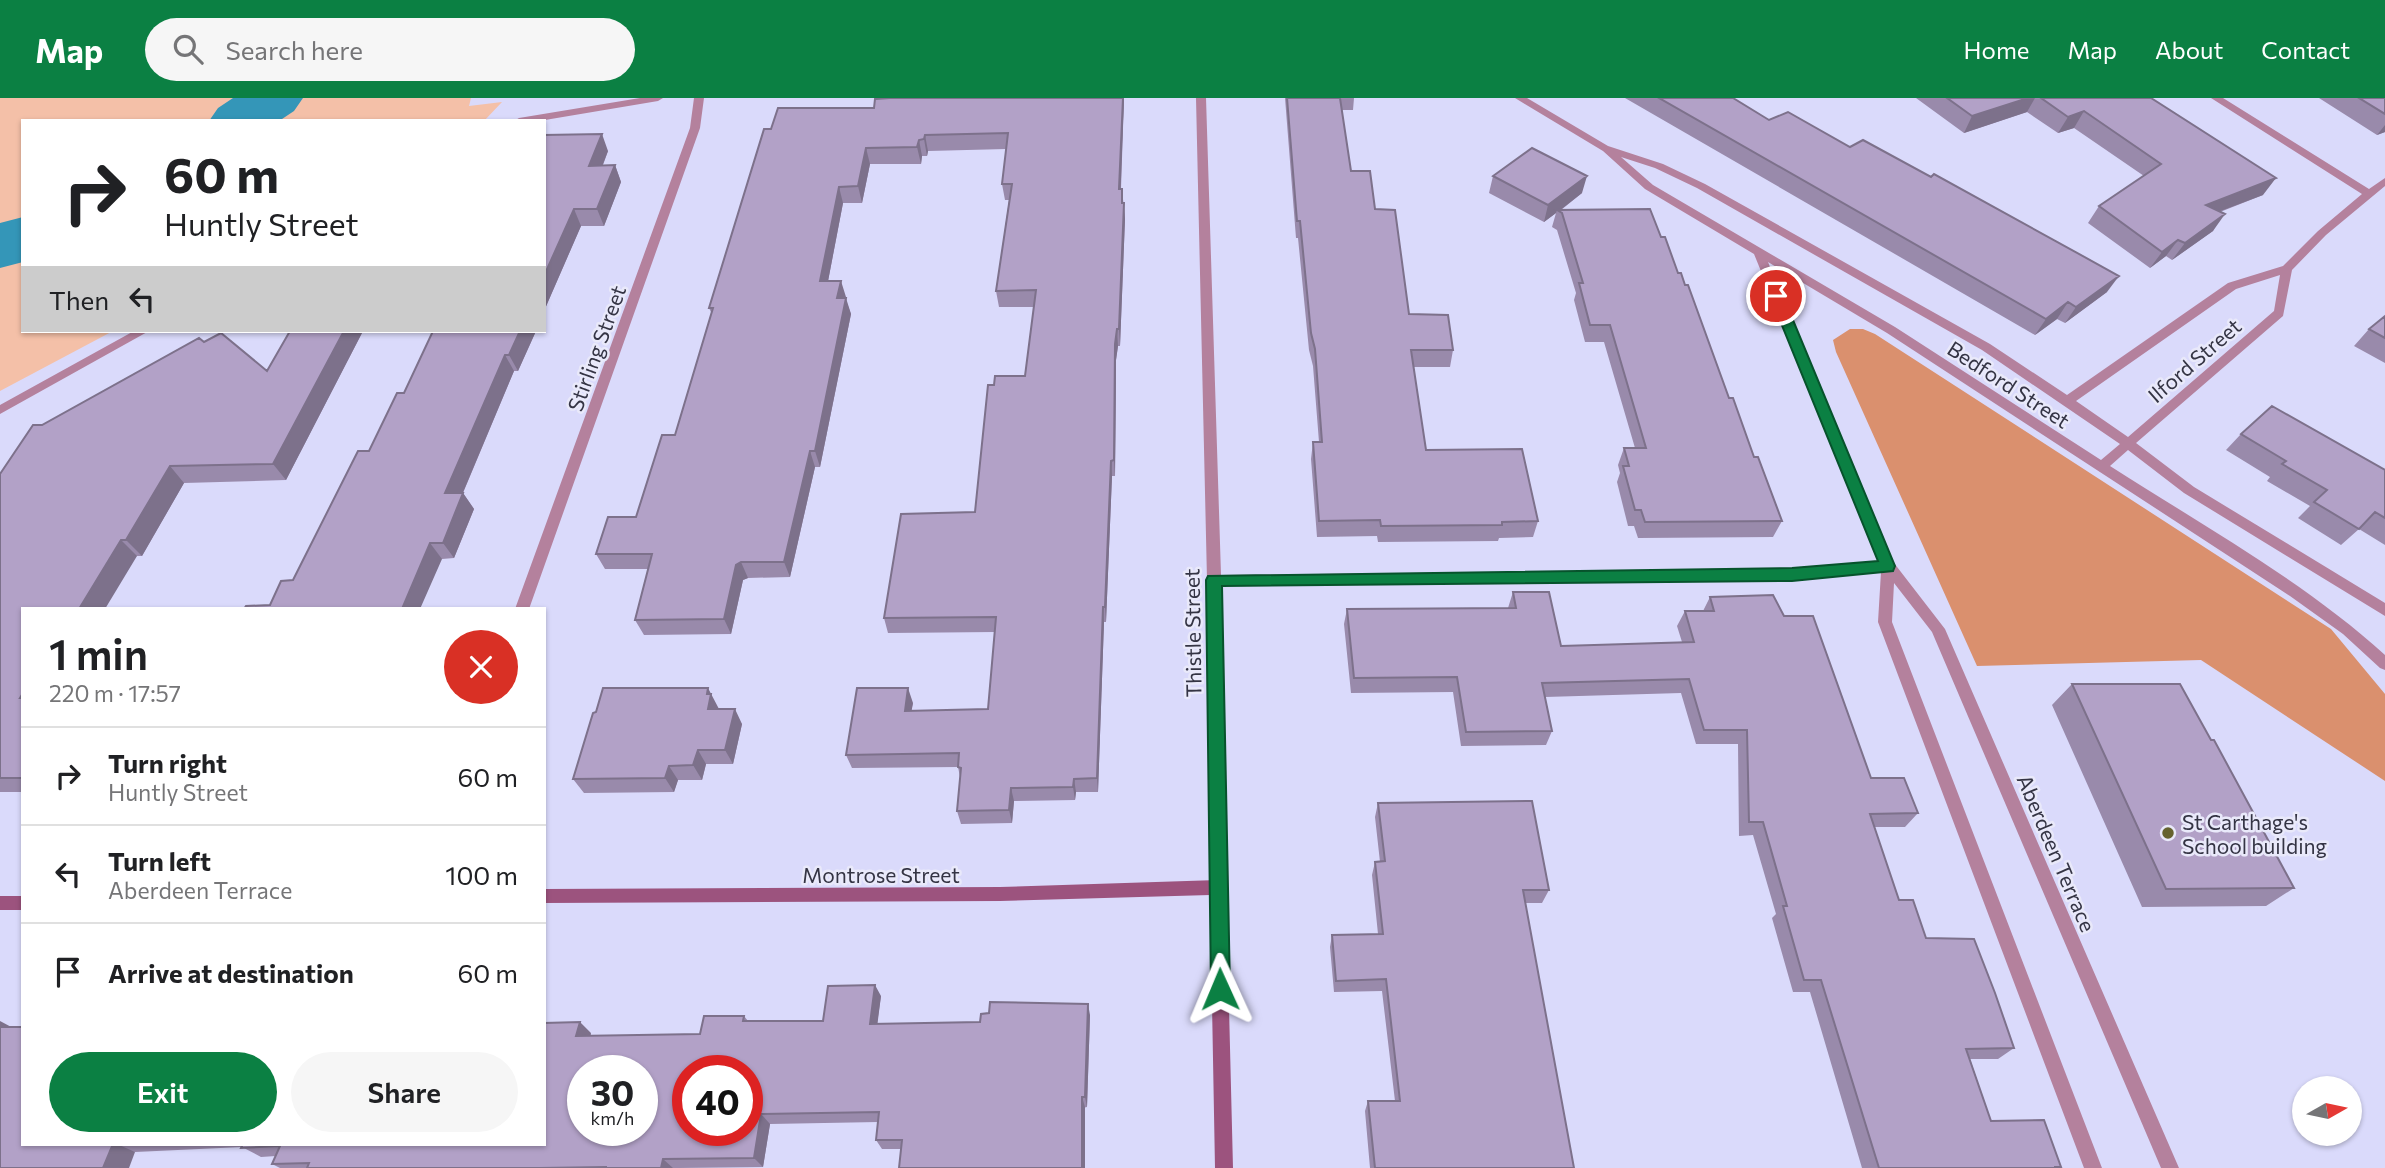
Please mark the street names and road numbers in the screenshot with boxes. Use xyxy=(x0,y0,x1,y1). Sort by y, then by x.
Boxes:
street label: Stirling Street xyxy=(562,282,630,414)
street label: Ilford Street xyxy=(2142,313,2246,407)
street label: Bedford Street xyxy=(1943,335,2075,433)
street label: Thistle Street xyxy=(1178,568,1206,698)
street label: Aberdeen Terrace xyxy=(2013,771,2101,935)
street label: Montrose Street xyxy=(802,862,960,887)

